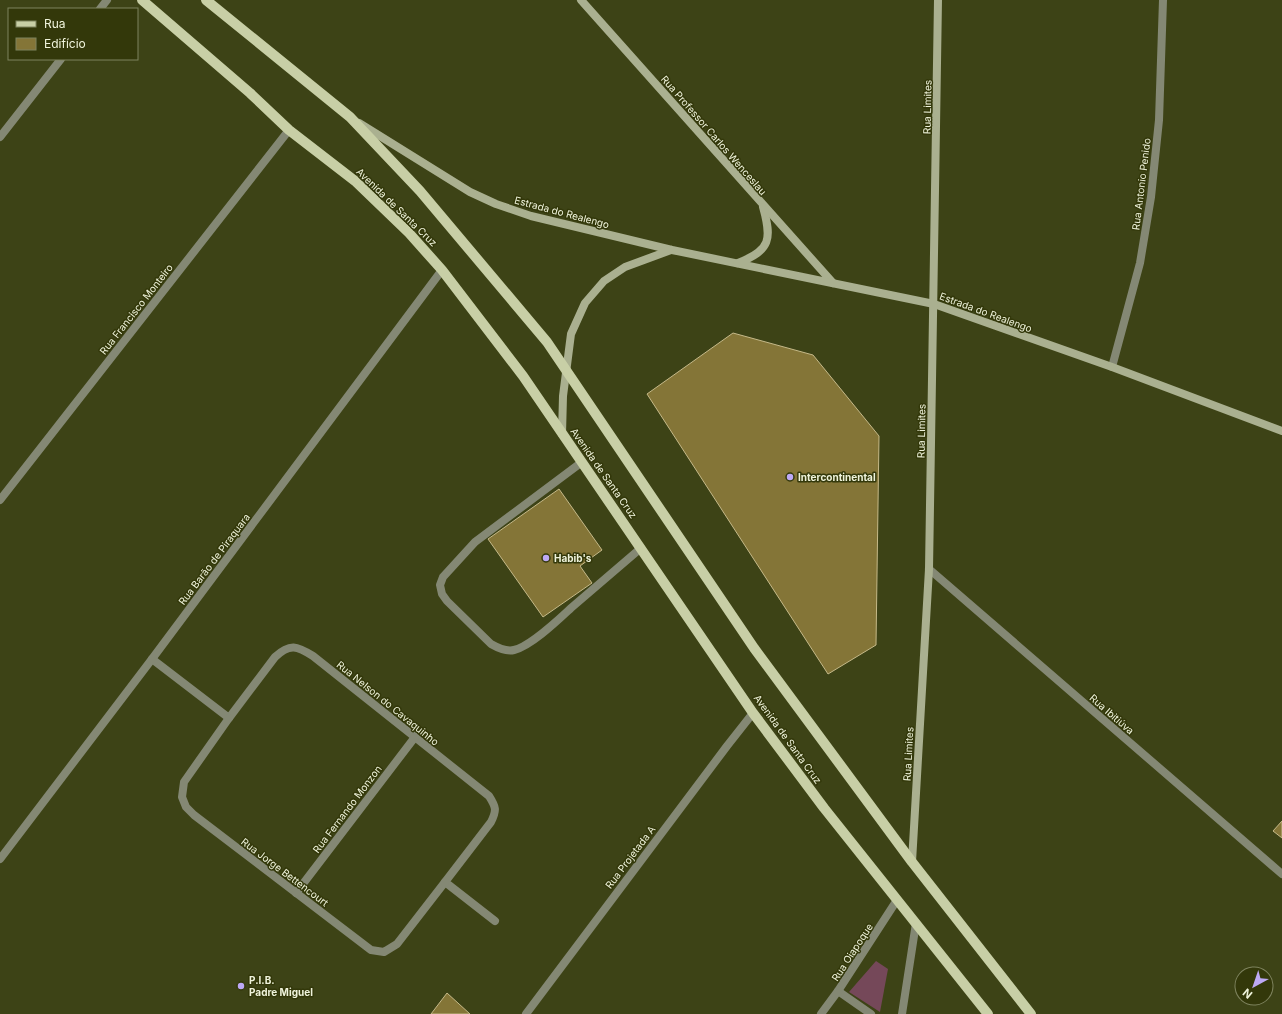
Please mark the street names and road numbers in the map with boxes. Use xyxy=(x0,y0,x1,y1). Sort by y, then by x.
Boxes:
street label: Rua Professor Carlos Wenceslau xyxy=(659,73,769,197)
street label: Rua Limites xyxy=(921,80,933,134)
street label: Rua Antonio Penido xyxy=(1129,137,1153,231)
street label: Avenida de Santa Cruz xyxy=(354,165,440,249)
street label: Estrada do Realengo xyxy=(513,194,611,230)
street label: Rua Francisco Monteiro xyxy=(97,261,175,357)
street label: Estrada do Realengo xyxy=(938,290,1034,334)
street label: Rua Limites xyxy=(915,404,927,458)
street label: Avenida de Santa Cruz xyxy=(568,426,640,520)
street label: Rua Barão de Piraquara xyxy=(176,511,252,607)
street label: Rua Nelson do Cavaquinho xyxy=(335,658,441,748)
street label: Rua Ibitiúva xyxy=(1087,691,1137,737)
street label: Avenida de Santa Cruz xyxy=(752,692,824,786)
street label: Rua Limites xyxy=(901,727,915,781)
street label: Rua Fernando Monzon xyxy=(310,763,384,855)
street label: Rua Projetada A xyxy=(603,823,658,891)
street label: Rua Jorge Bettencourt xyxy=(239,835,332,909)
street label: Rua Oiapoque xyxy=(829,921,875,983)

